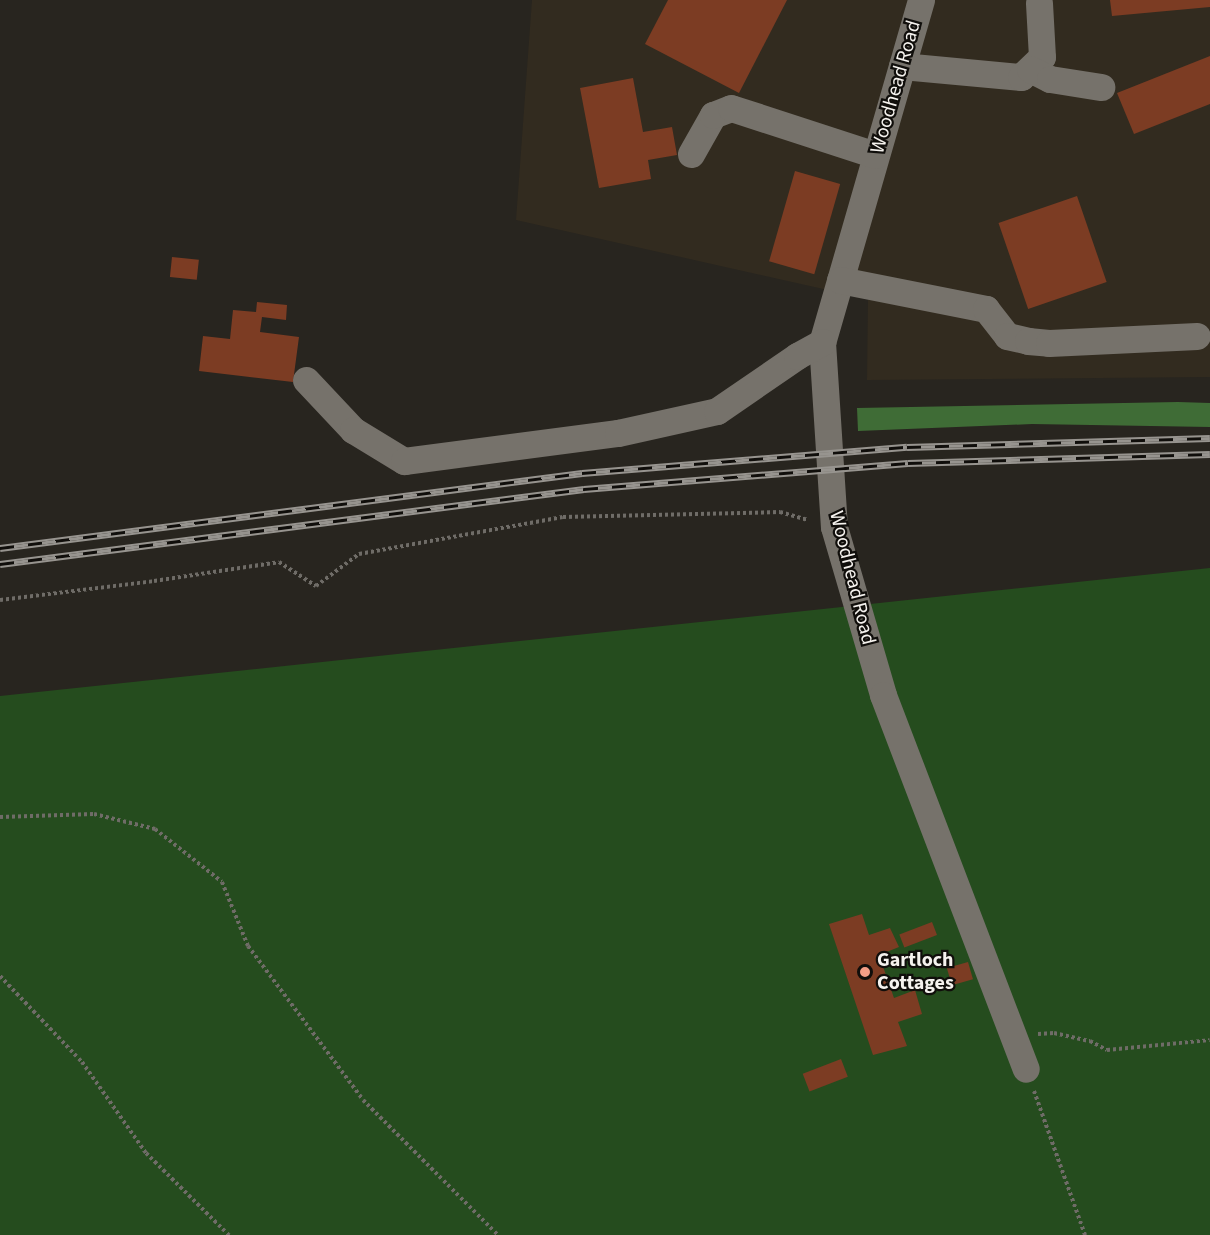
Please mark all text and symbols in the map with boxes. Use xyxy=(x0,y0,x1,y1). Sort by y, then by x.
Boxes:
street label: Woodhead Road xyxy=(866,18,926,156)
street label: Woodhead Road xyxy=(824,509,880,647)
place label: Gartloch Cottages xyxy=(877,948,954,995)
marker: Gartloch Cottages xyxy=(858,965,872,979)

